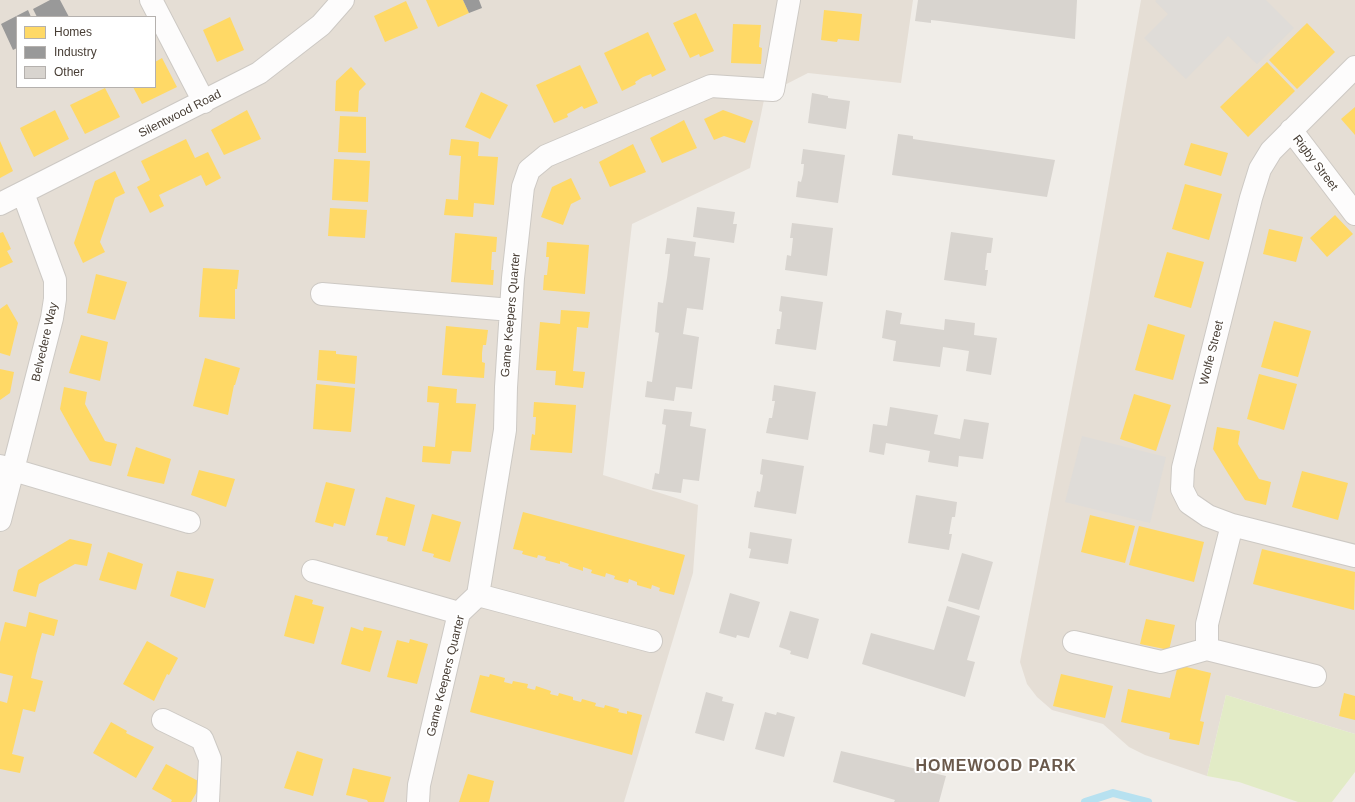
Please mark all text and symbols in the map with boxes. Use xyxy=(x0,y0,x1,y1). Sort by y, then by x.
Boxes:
legend xyxy=(16,16,156,88)
text: Homes xyxy=(54,25,92,39)
text: Industry xyxy=(54,45,97,59)
text: Other xyxy=(54,65,84,79)
street label: Silentwood Road xyxy=(136,87,224,141)
street label: Rigby Street xyxy=(1289,132,1341,194)
street label: Game Keepers Quarter xyxy=(498,252,524,378)
street label: Belvedere Way xyxy=(29,301,61,383)
street label: Wolfe Street xyxy=(1197,319,1227,387)
street label: Game Keepers Quarter xyxy=(424,614,468,738)
district label: HOMEWOOD PARK xyxy=(915,757,1077,777)

